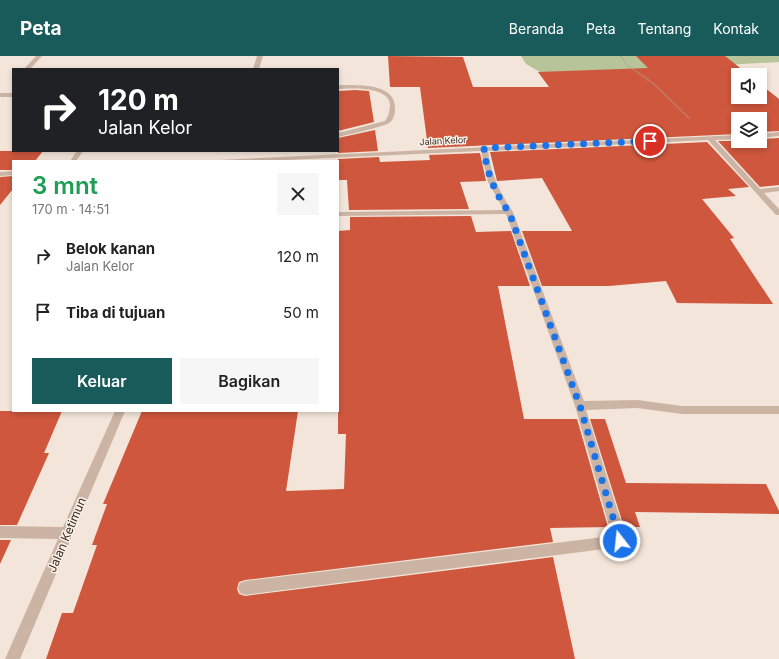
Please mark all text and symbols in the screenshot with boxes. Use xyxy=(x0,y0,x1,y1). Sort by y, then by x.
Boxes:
text: Peta xyxy=(20,17,62,40)
text: Beranda xyxy=(509,20,564,37)
text: Peta xyxy=(586,20,616,37)
text: Tentang xyxy=(638,20,691,37)
text: Kontak xyxy=(713,20,759,37)
map controls xyxy=(731,68,767,148)
button: sound xyxy=(731,68,767,104)
text: 120 m xyxy=(98,83,179,117)
icon: right xyxy=(32,84,84,136)
button: layers xyxy=(731,112,767,148)
text: Jalan Kelor xyxy=(98,117,192,138)
pin xyxy=(633,124,667,158)
icon: arrive xyxy=(639,130,661,152)
street label: Jalan Kelor xyxy=(419,134,467,147)
text: 3 mnt xyxy=(32,171,98,200)
button: close xyxy=(277,173,319,215)
text: 170 m · 14:51 xyxy=(32,201,109,217)
text: Belok kanan xyxy=(66,239,155,258)
icon: right xyxy=(32,245,54,267)
text: 120 m xyxy=(277,247,319,266)
text: Jalan Kelor xyxy=(66,258,134,274)
icon: arrive xyxy=(32,301,54,323)
text: Tiba di tujuan xyxy=(66,303,165,322)
text: 50 m xyxy=(283,303,319,322)
button: Keluar xyxy=(32,358,172,404)
button: Bagikan xyxy=(180,358,319,404)
street label: Jalan Ketimun xyxy=(44,495,89,574)
position arrow xyxy=(599,520,641,562)

